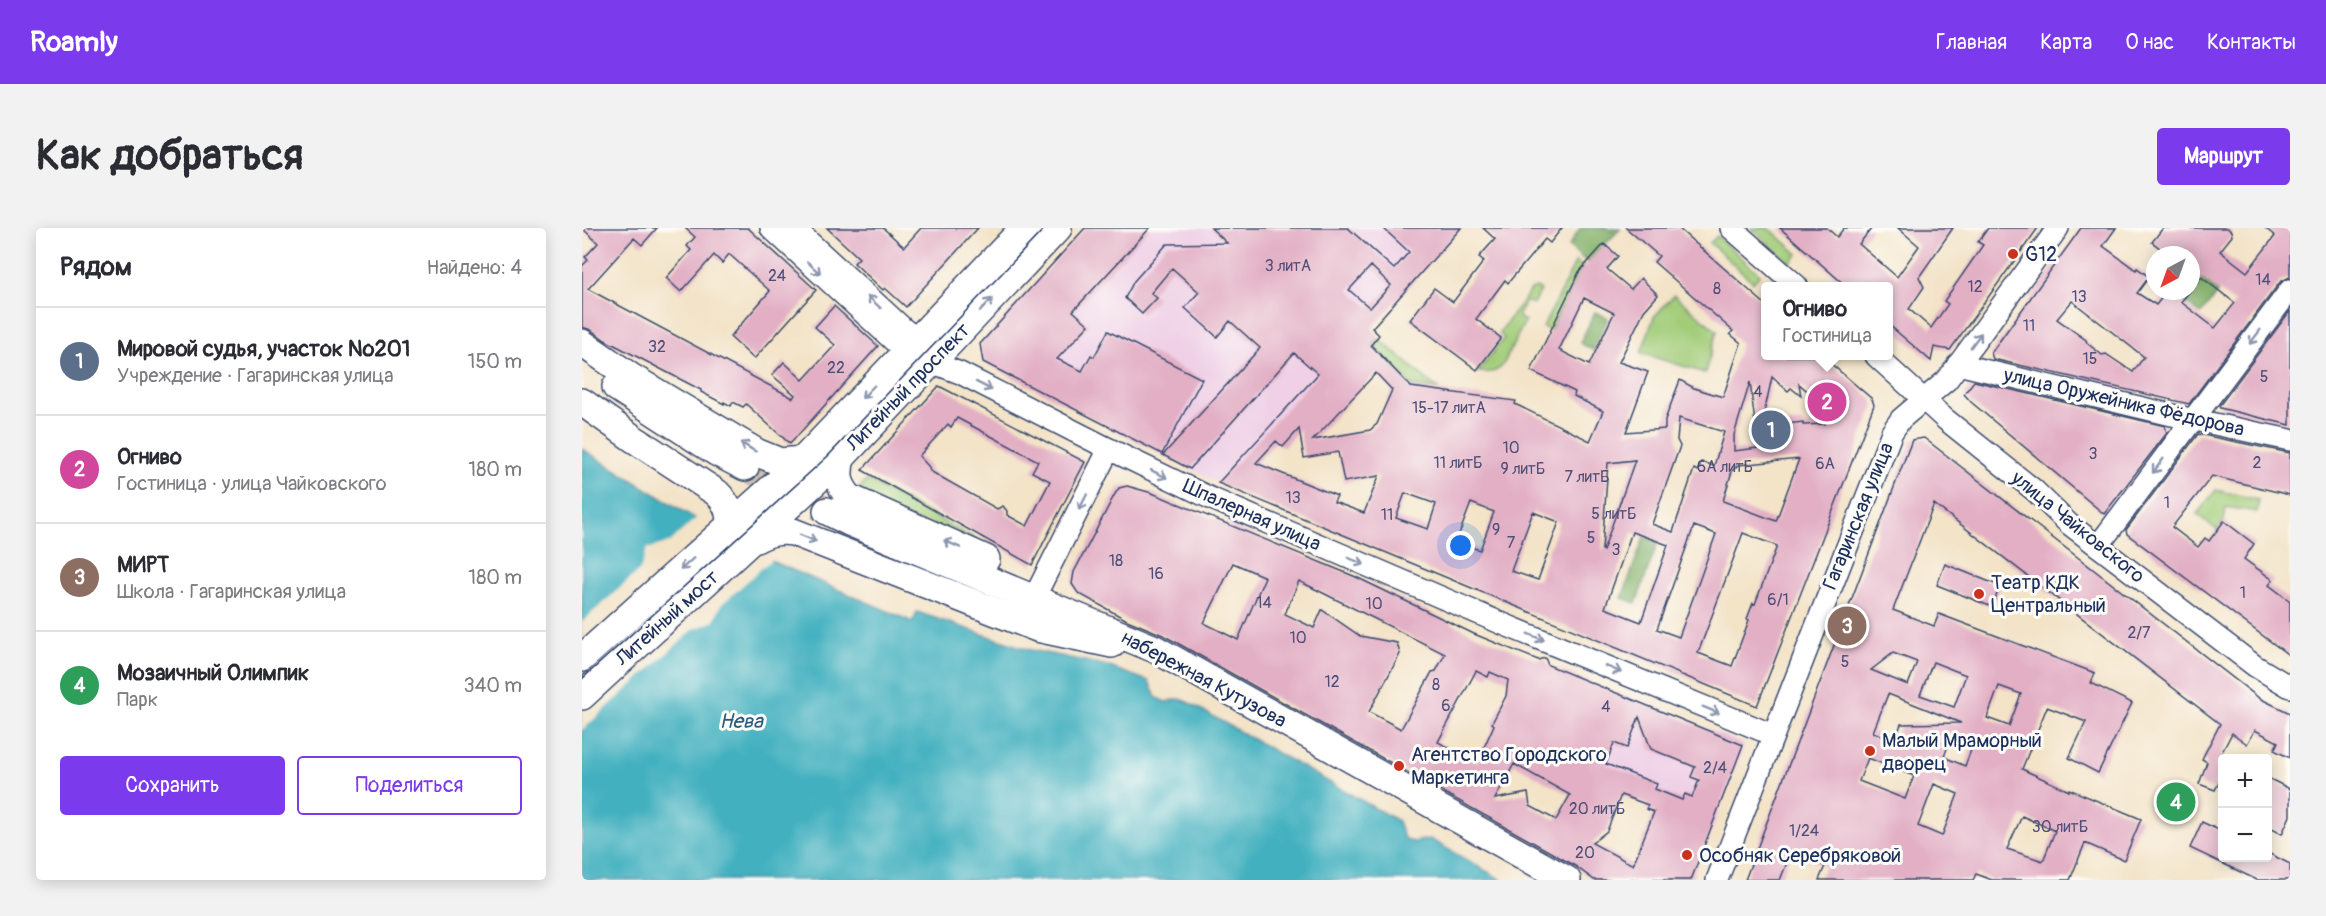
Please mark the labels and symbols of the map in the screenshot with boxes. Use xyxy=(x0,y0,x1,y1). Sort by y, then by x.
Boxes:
place label: G12 xyxy=(2025,242,2057,267)
north arrow xyxy=(2146,246,2200,300)
marker: G12 xyxy=(2006,247,2020,261)
house number: 3 литА xyxy=(1265,256,1311,276)
one-way arrow xyxy=(806,260,821,274)
house number: 24 xyxy=(768,266,786,286)
house number: 14 xyxy=(2255,270,2271,290)
house number: 12 xyxy=(1967,277,1983,297)
house number: 8 xyxy=(1713,279,1721,299)
house number: 13 xyxy=(2071,287,2087,307)
one-way arrow xyxy=(867,295,882,309)
one-way arrow xyxy=(979,298,993,313)
house number: 11 xyxy=(2023,316,2035,336)
street label: Литейный проспект xyxy=(840,318,975,457)
one-way arrow xyxy=(2248,329,2261,345)
one-way arrow xyxy=(1970,333,1982,349)
house number: 32 xyxy=(648,337,666,357)
house number: 15 xyxy=(2083,349,2097,369)
house number: 22 xyxy=(827,358,845,378)
street label: улица Оружейника Фёдорова xyxy=(2000,362,2247,442)
house number: 5 xyxy=(2260,367,2268,387)
pin: 2 xyxy=(1808,380,1846,424)
one-way arrow xyxy=(975,381,993,392)
house number: 4 xyxy=(1753,382,1763,402)
one-way arrow xyxy=(861,385,875,400)
house number: 15-17 литА xyxy=(1412,398,1486,418)
pin: 1 xyxy=(1752,408,1790,452)
house number: 10 xyxy=(1502,438,1520,458)
street label: Гагаринская улица xyxy=(1817,439,1899,593)
one-way arrow xyxy=(740,441,757,453)
house number: 3 xyxy=(2089,444,2098,464)
house number: 11 литБ xyxy=(1433,453,1483,473)
house number: 2 xyxy=(2253,453,2262,473)
house number: 6А xyxy=(1815,454,1835,474)
house number: 6А литБ xyxy=(1697,457,1753,477)
one-way arrow xyxy=(2152,458,2164,474)
house number: 9 литБ xyxy=(1501,459,1545,479)
street label: улица Чайковского xyxy=(2005,465,2150,589)
house number: 7 литБ xyxy=(1564,467,1610,487)
one-way arrow xyxy=(1149,468,1167,480)
street label: Шпалерная улица xyxy=(1179,473,1325,557)
house number: 13 xyxy=(1285,488,1301,508)
one-way arrow xyxy=(1076,492,1088,510)
house number: 1 xyxy=(2164,493,2170,513)
house number: 5 литБ xyxy=(1591,504,1637,524)
house number: 11 xyxy=(1381,505,1393,525)
house number: 9 xyxy=(1492,520,1500,540)
house number: 5 xyxy=(1587,528,1595,548)
your location xyxy=(1446,531,1475,560)
one-way arrow xyxy=(798,533,817,544)
house number: 7 xyxy=(1507,533,1516,553)
one-way arrow xyxy=(944,538,962,549)
house number: 3 xyxy=(1612,540,1621,560)
house number: 18 xyxy=(1109,551,1123,571)
one-way arrow xyxy=(1346,556,1365,567)
one-way arrow xyxy=(680,557,695,571)
house number: 16 xyxy=(1148,564,1164,584)
street label: Литейный мост xyxy=(609,565,724,672)
place label: Театр КДК Центральный xyxy=(1991,570,2106,618)
house number: 1 xyxy=(2240,583,2246,603)
marker: Театр КДК Центральный xyxy=(1972,587,1986,601)
house number: 6/1 xyxy=(1767,590,1789,610)
house number: 14 xyxy=(1256,593,1272,613)
house number: 10 xyxy=(1365,594,1383,614)
pin: 3 xyxy=(1828,604,1866,648)
house number: 2/7 xyxy=(2127,623,2151,643)
street label: набережная Кутузова xyxy=(1117,625,1291,733)
house number: 10 xyxy=(1289,628,1307,648)
one-way arrow xyxy=(1526,632,1544,643)
house number: 5 xyxy=(1841,652,1849,672)
one-way arrow xyxy=(1603,664,1622,675)
house number: 12 xyxy=(1324,672,1340,692)
house number: 8 xyxy=(1432,675,1440,695)
house number: 6 xyxy=(1441,696,1451,716)
house number: 4 xyxy=(1601,697,1611,717)
one-way arrow xyxy=(1701,705,1720,716)
water label: Нева xyxy=(719,708,764,735)
place label: Малый Мраморный дворец xyxy=(1882,728,2042,776)
place label: Агентство Городского Маркетинга xyxy=(1411,742,1607,790)
marker: Малый Мраморный дворец xyxy=(1863,744,1877,758)
house number: 2/4 xyxy=(1703,758,1727,778)
marker: Агентство Городского Маркетинга xyxy=(1392,759,1406,773)
pin: 4 xyxy=(2156,780,2196,824)
house number: 20 литБ xyxy=(1569,799,1625,819)
house number: 30 литБ xyxy=(2032,817,2088,837)
house number: 1/24 xyxy=(1789,821,1819,841)
house number: 20 xyxy=(1575,843,1595,863)
place label: Особняк Серебряковой xyxy=(1699,843,1901,868)
marker: Особняк Серебряковой xyxy=(1680,848,1694,862)

